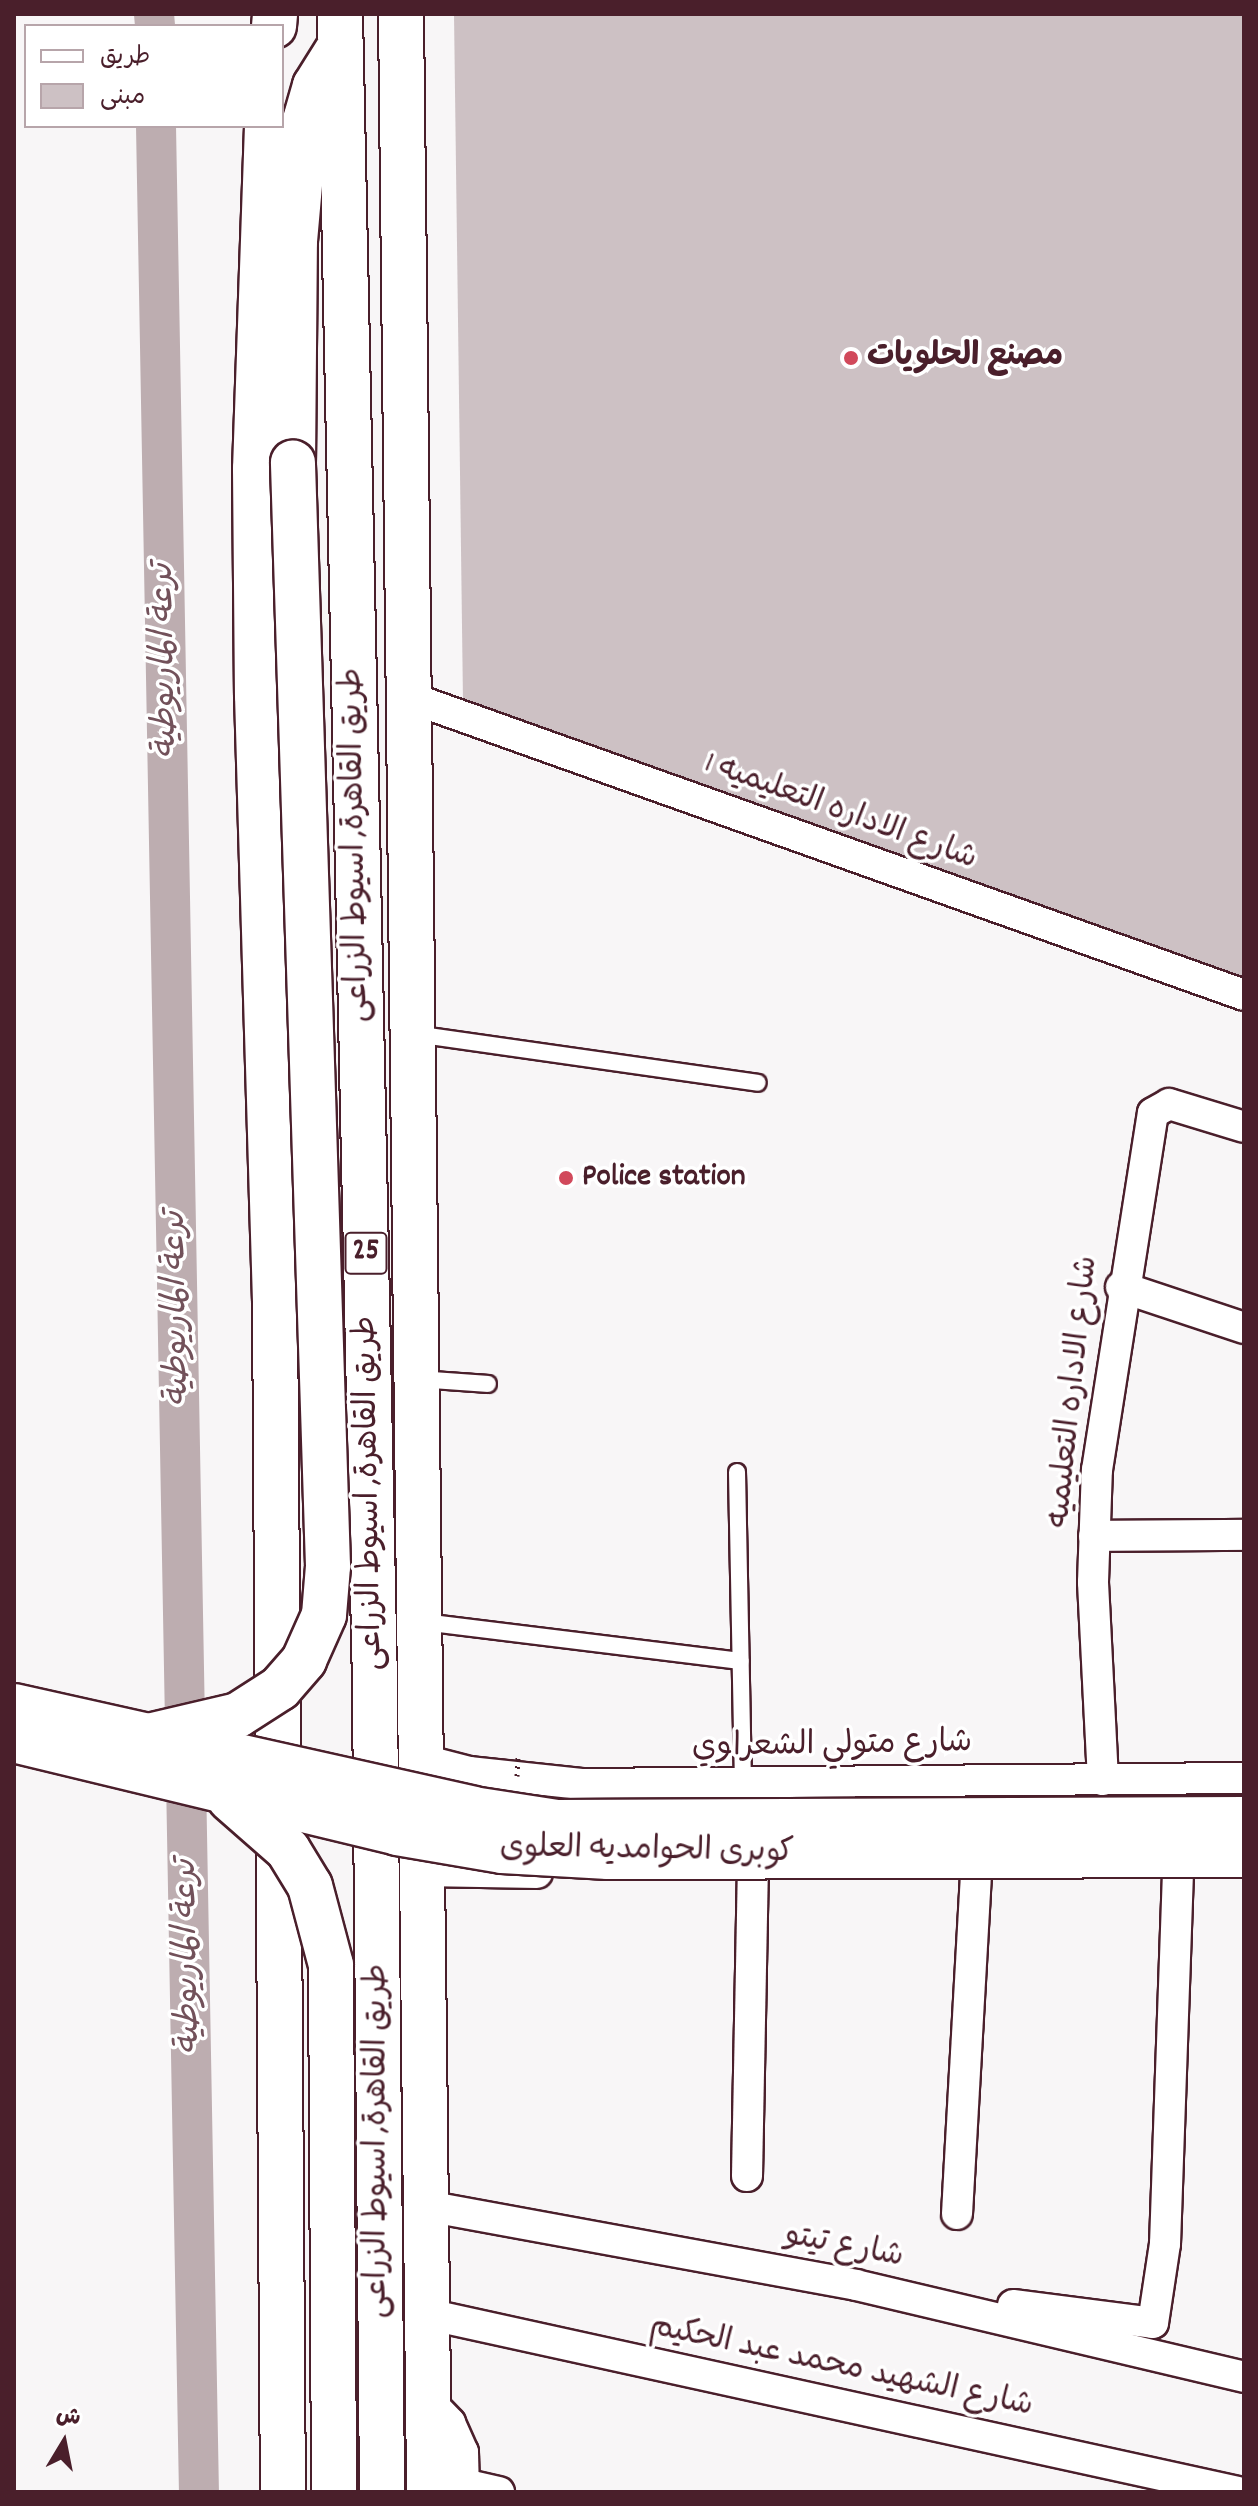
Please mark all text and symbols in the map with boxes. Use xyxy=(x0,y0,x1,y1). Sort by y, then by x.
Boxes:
legend xyxy=(24,24,284,128)
text: طريق xyxy=(100,41,150,75)
text: مبنى xyxy=(100,81,145,115)
place label: مصنع الحلويات xyxy=(867,339,1063,377)
marker: مصنع الحلويات xyxy=(842,349,860,367)
water label: ترعة الماريوطية xyxy=(144,563,188,759)
street label: طريق القاهرة, اسيوط الزراعى xyxy=(335,667,379,1023)
street label: شارع الاداره التعليميه 1 xyxy=(698,746,982,880)
place label: Police station xyxy=(582,1159,745,1197)
marker: Police station xyxy=(557,1169,575,1187)
water label: ترعة الماريوطية xyxy=(156,1211,200,1407)
road number: 25 xyxy=(344,1227,388,1279)
street label: شارع الاداره التعليميه xyxy=(1042,1254,1108,1530)
street label: طريق القاهرة, اسيوط الزراعى xyxy=(349,1315,393,1671)
street label: شارع متولي الشعراوي xyxy=(691,1725,973,1769)
street label: كوبرى الحوامديه العلوى xyxy=(499,1830,795,1874)
water label: ترعة الماريوطية xyxy=(167,1859,211,2055)
street label: طريق القاهرة, اسيوط الزراعى xyxy=(360,1964,398,2318)
street label: شارع تيتو xyxy=(782,2218,906,2278)
street label: شارع الشهيد محمد عبد الحكيم xyxy=(646,2309,1036,2427)
text: ش xyxy=(54,2401,83,2435)
north arrow xyxy=(24,2402,104,2482)

